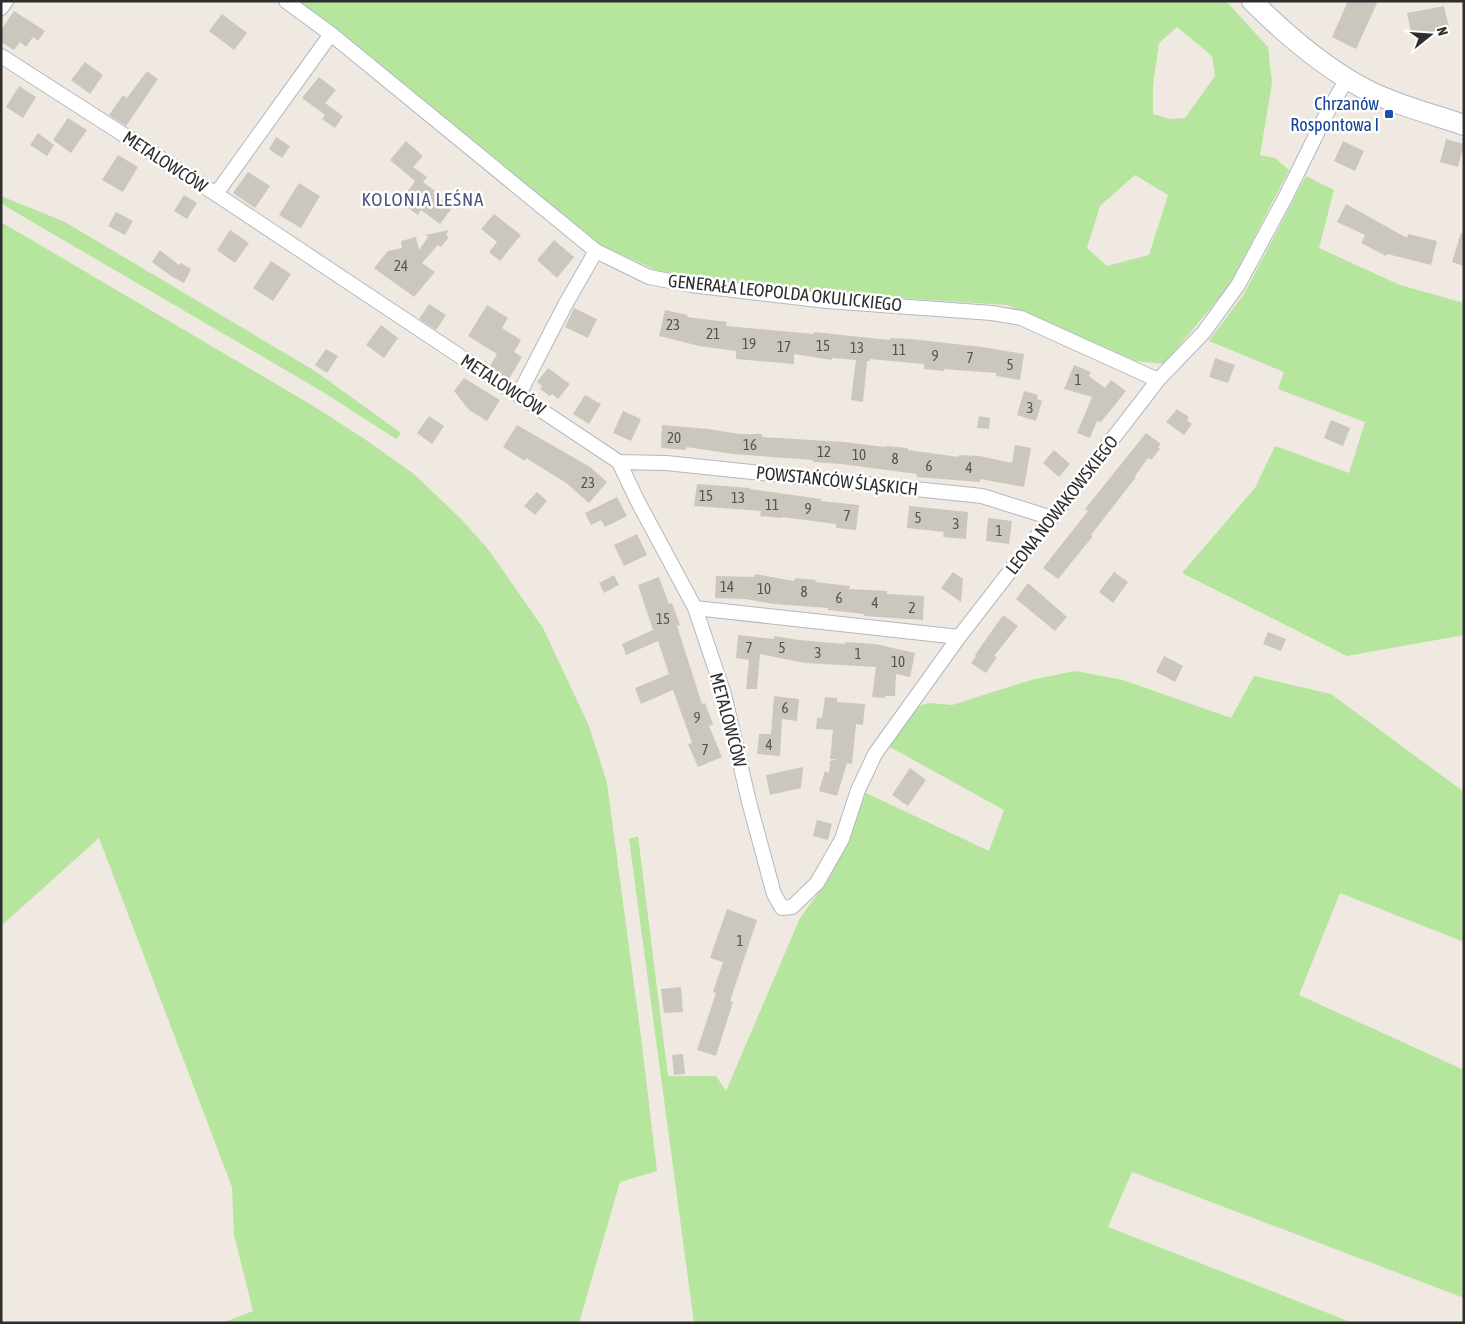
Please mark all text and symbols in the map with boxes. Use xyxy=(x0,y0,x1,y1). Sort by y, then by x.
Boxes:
north arrow xyxy=(1405,10,1455,60)
text: N xyxy=(1434,25,1451,37)
place label: Chrzanów Rospontowa I xyxy=(1290,93,1379,135)
marker: Chrzanów Rospontowa I xyxy=(1383,108,1395,120)
street label: METALOWCÓW xyxy=(119,126,212,197)
district label: KOLONIA LEŚNA xyxy=(362,188,484,210)
house number: 24 xyxy=(394,257,408,274)
street label: GENERAŁA LEOPOLDA OKULICKIEGO xyxy=(667,270,903,315)
house number: 23 xyxy=(666,316,680,333)
house number: 21 xyxy=(706,325,720,342)
house number: 19 xyxy=(742,335,756,352)
house number: 15 xyxy=(816,337,830,354)
house number: 17 xyxy=(777,338,791,355)
house number: 13 xyxy=(850,339,864,356)
house number: 11 xyxy=(892,341,906,358)
house number: 9 xyxy=(931,347,939,364)
street label: METALOWCÓW xyxy=(457,349,550,420)
house number: 7 xyxy=(966,349,974,366)
house number: 5 xyxy=(1006,356,1014,373)
house number: 1 xyxy=(1074,371,1082,388)
house number: 3 xyxy=(1026,399,1034,416)
house number: 20 xyxy=(667,429,681,446)
street label: LEONA NOWAKOWSKIEGO xyxy=(1001,431,1122,578)
house number: 16 xyxy=(743,436,757,453)
house number: 12 xyxy=(817,443,831,460)
house number: 10 xyxy=(852,446,866,463)
house number: 8 xyxy=(891,450,899,467)
house number: 6 xyxy=(925,457,933,474)
house number: 4 xyxy=(965,459,973,476)
street label: POWSTAŃCÓW ŚLĄSKICH xyxy=(755,462,919,499)
house number: 23 xyxy=(581,474,595,491)
house number: 15 xyxy=(699,487,713,504)
house number: 13 xyxy=(731,489,745,506)
house number: 11 xyxy=(765,496,779,513)
house number: 9 xyxy=(804,500,812,517)
house number: 7 xyxy=(843,507,851,524)
house number: 5 xyxy=(914,509,922,526)
house number: 3 xyxy=(952,515,960,532)
house number: 1 xyxy=(995,522,1003,539)
house number: 14 xyxy=(720,578,734,595)
house number: 10 xyxy=(757,580,771,597)
house number: 8 xyxy=(800,583,808,600)
house number: 6 xyxy=(835,589,843,606)
house number: 4 xyxy=(871,594,879,611)
house number: 2 xyxy=(908,599,916,616)
house number: 15 xyxy=(656,610,670,627)
house number: 7 xyxy=(745,639,753,656)
house number: 5 xyxy=(778,639,786,656)
house number: 3 xyxy=(814,644,822,661)
house number: 1 xyxy=(854,645,862,662)
house number: 10 xyxy=(891,653,905,670)
street label: METALOWCÓW xyxy=(706,670,751,769)
house number: 6 xyxy=(781,699,789,716)
house number: 9 xyxy=(693,709,701,726)
house number: 4 xyxy=(765,736,773,753)
house number: 7 xyxy=(701,741,709,758)
house number: 1 xyxy=(736,932,744,949)

